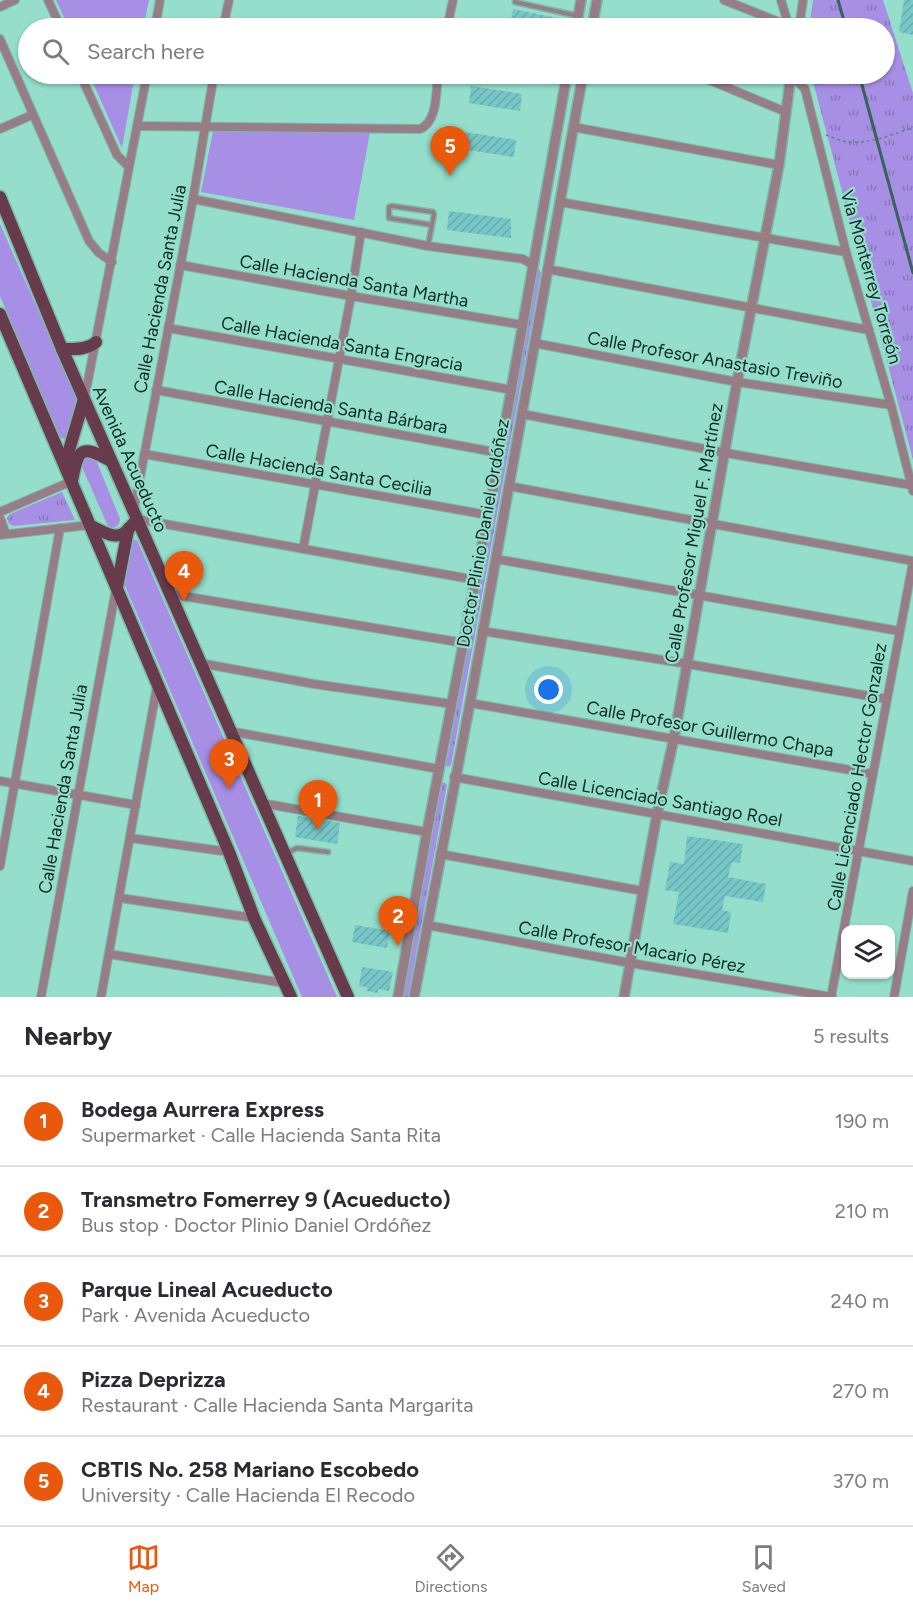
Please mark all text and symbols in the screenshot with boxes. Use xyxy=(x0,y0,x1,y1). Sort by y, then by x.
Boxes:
search box xyxy=(18,18,895,84)
icon: search xyxy=(39,35,72,68)
text: Search here xyxy=(87,38,205,65)
pin: 5 xyxy=(430,126,470,176)
street label: Calle Hacienda Santa Julia xyxy=(129,183,191,395)
street label: Via Monterrey Torreón xyxy=(836,187,906,367)
street label: Calle Hacienda Santa Martha xyxy=(238,250,470,312)
street label: Calle Hacienda Santa Engracia xyxy=(219,312,465,376)
street label: Calle Profesor Anastasio Treviño xyxy=(586,327,844,393)
street label: Calle Hacienda Santa Bárbara xyxy=(212,376,450,438)
street label: Avenida Acueducto xyxy=(88,382,172,536)
street label: Calle Profesor Miguel F. Martínez xyxy=(660,401,728,665)
street label: Doctor Plinio Daniel Ordóñez xyxy=(452,417,514,649)
street label: Calle Hacienda Santa Cecilia xyxy=(204,439,434,501)
pin: 4 xyxy=(164,552,204,601)
street label: Calle Licenciado Hector Gonzalez xyxy=(823,641,891,913)
your location xyxy=(534,675,563,704)
street label: Calle Hacienda Santa Julia xyxy=(34,683,92,895)
street label: Calle Profesor Guillermo Chapa xyxy=(585,696,835,762)
pin: 3 xyxy=(210,740,248,789)
street label: Calle Licenciado Santiago Roel xyxy=(536,767,784,831)
pin: 1 xyxy=(298,780,338,830)
pin: 2 xyxy=(378,896,418,946)
street label: Calle Profesor Macario Pérez xyxy=(517,916,747,978)
map controls xyxy=(841,925,895,979)
button: layers xyxy=(841,925,895,979)
text: Nearby xyxy=(24,1020,112,1052)
text: 5 results xyxy=(813,1024,889,1048)
text: Bodega Aurrera Express xyxy=(81,1096,324,1123)
text: 1 xyxy=(39,1109,48,1133)
text: 190 m xyxy=(835,1109,889,1133)
text: Supermarket · Calle Hacienda Santa Rita xyxy=(81,1123,441,1147)
text: Transmetro Fomerrey 9 (Acueducto) xyxy=(81,1186,451,1213)
text: 2 xyxy=(38,1199,49,1223)
text: 210 m xyxy=(835,1199,889,1223)
text: Bus stop · Doctor Plinio Daniel Ordóñez xyxy=(81,1213,431,1237)
text: Parque Lineal Acueducto xyxy=(81,1276,333,1303)
text: 3 xyxy=(38,1289,49,1313)
text: 240 m xyxy=(831,1289,889,1313)
text: Park · Avenida Acueducto xyxy=(81,1303,310,1327)
text: Pizza Deprizza xyxy=(81,1366,226,1393)
text: 4 xyxy=(37,1379,50,1403)
text: 270 m xyxy=(832,1379,889,1403)
text: Restaurant · Calle Hacienda Santa Margarita xyxy=(81,1393,473,1417)
text: CBTIS No. 258 Mariano Escobedo xyxy=(81,1456,419,1483)
text: 5 xyxy=(38,1469,49,1493)
text: 370 m xyxy=(833,1469,889,1493)
text: University · Calle Hacienda El Recodo xyxy=(81,1483,415,1507)
tab: Map xyxy=(127,1541,160,1596)
tab: Directions xyxy=(414,1541,487,1596)
tab: Saved xyxy=(742,1541,786,1596)

